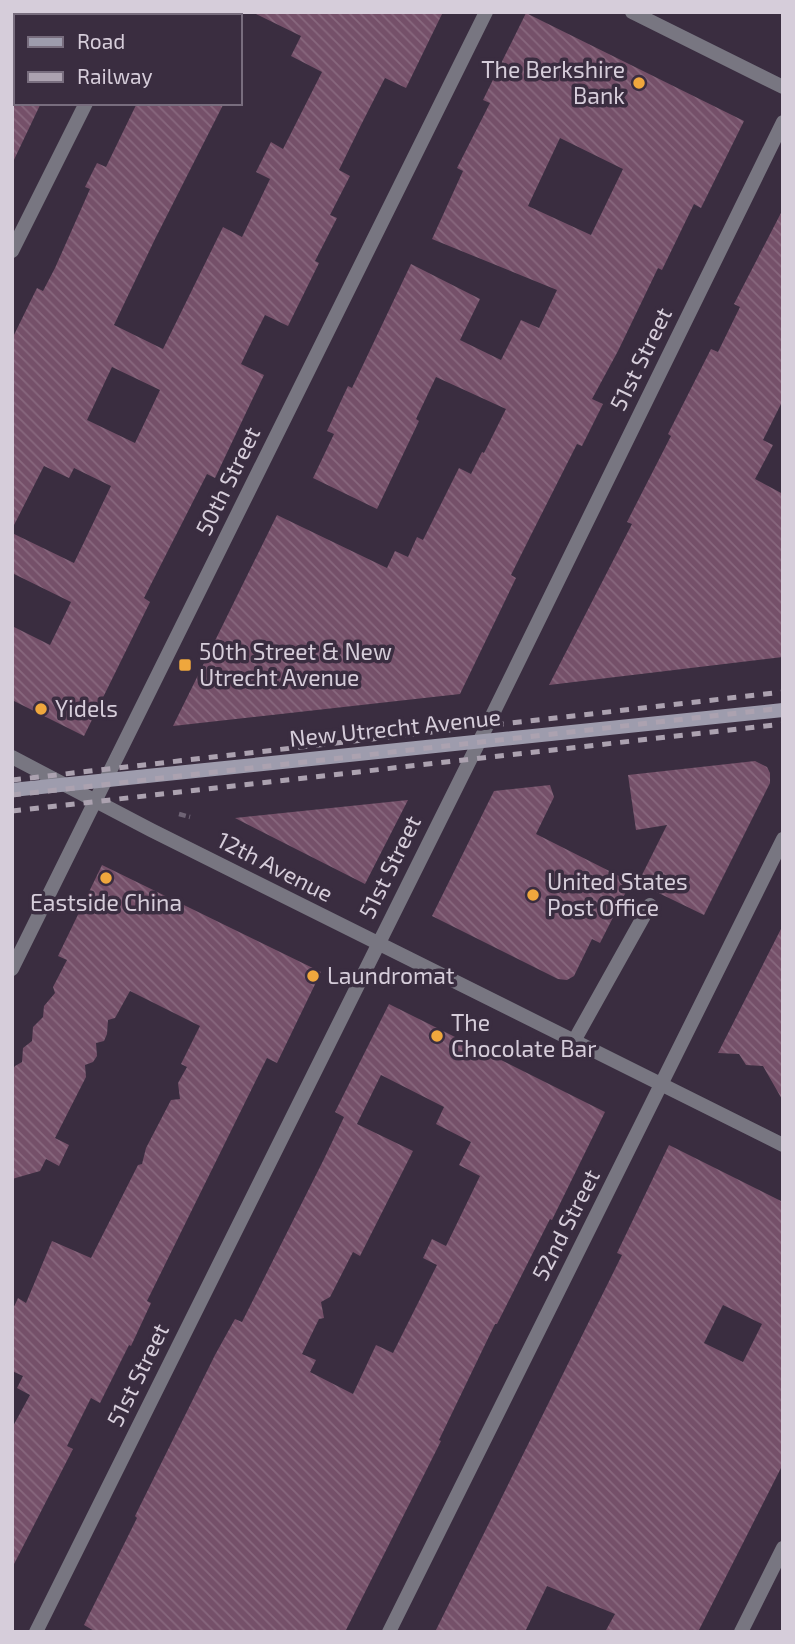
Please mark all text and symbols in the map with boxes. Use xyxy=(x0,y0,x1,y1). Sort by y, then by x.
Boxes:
legend xyxy=(14,14,242,105)
text: Road xyxy=(77,28,125,53)
place label: The Berkshire Bank xyxy=(481,55,625,109)
text: Railway xyxy=(77,63,153,88)
marker: The Berkshire Bank xyxy=(631,75,647,91)
street label: 51st Street xyxy=(603,302,677,415)
street label: 50th Street xyxy=(189,421,266,539)
place label: 50th Street & New Utrecht Avenue xyxy=(199,637,392,691)
marker: 50th Street & New Utrecht Avenue xyxy=(177,657,193,673)
place label: Yidels xyxy=(55,694,118,722)
marker: Yidels xyxy=(33,701,49,717)
street label: New Utrecht Avenue xyxy=(288,702,502,752)
street label: 51st Street xyxy=(352,810,426,923)
street label: 12th Avenue xyxy=(213,825,338,907)
place label: United States Post Office xyxy=(547,867,688,921)
marker: Eastside China xyxy=(98,870,114,886)
marker: United States Post Office xyxy=(525,887,541,903)
place label: Eastside China xyxy=(30,888,182,916)
place label: Laundromat xyxy=(327,961,455,989)
marker: Laundromat xyxy=(305,968,321,984)
place label: The Chocolate Bar xyxy=(451,1008,596,1062)
marker: The Chocolate Bar xyxy=(429,1028,445,1044)
street label: 52nd Street xyxy=(525,1164,605,1285)
street label: 51st Street xyxy=(100,1318,174,1431)

